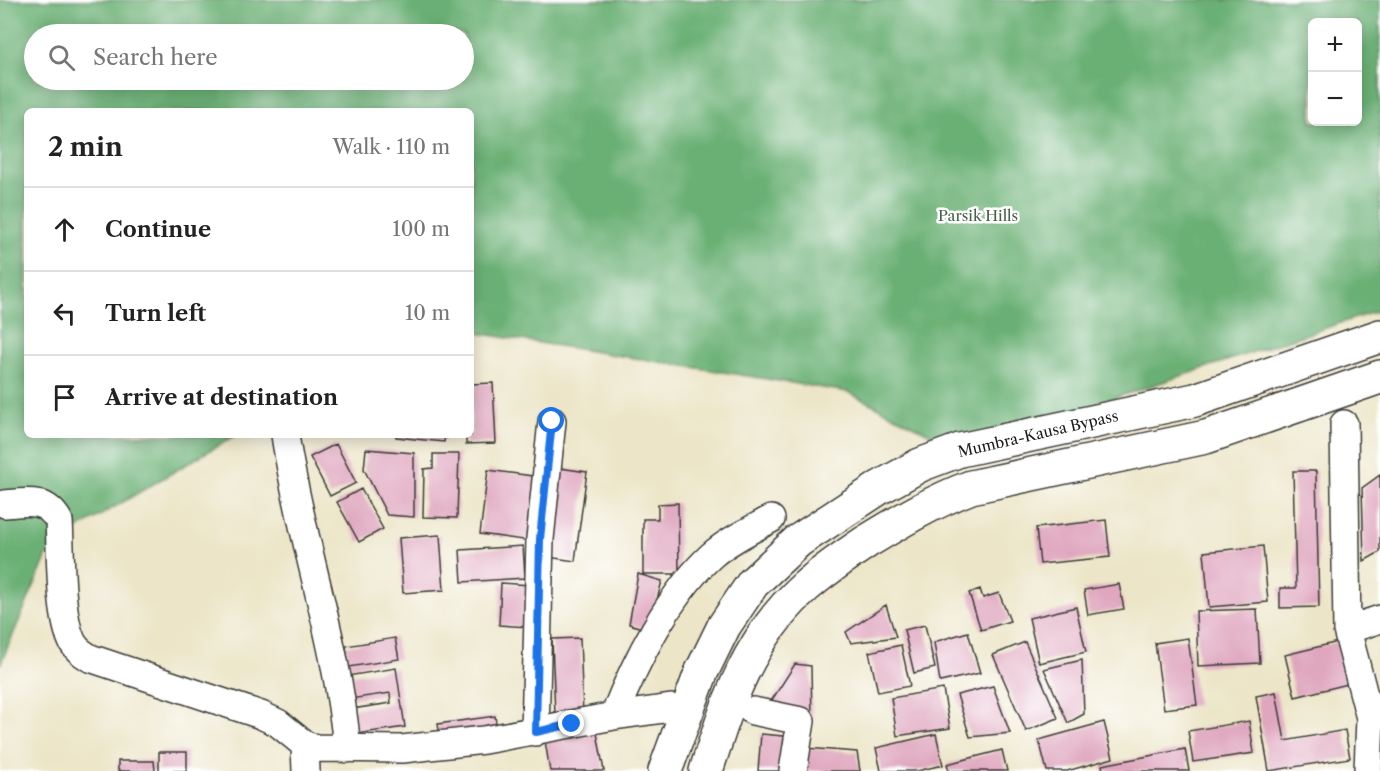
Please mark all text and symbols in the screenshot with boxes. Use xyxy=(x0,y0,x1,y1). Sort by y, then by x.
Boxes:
map controls xyxy=(1308,18,1362,126)
button: + xyxy=(1308,18,1362,72)
search box xyxy=(24,24,474,90)
icon: search xyxy=(45,41,78,74)
text: Search here xyxy=(93,44,218,71)
button: − xyxy=(1308,72,1362,126)
text: 2 min xyxy=(48,131,123,163)
text: Walk · 110 m xyxy=(333,135,450,159)
park label: Parsik Hills xyxy=(938,206,1018,225)
icon: ahead xyxy=(48,213,81,246)
text: Continue xyxy=(105,216,211,243)
text: 100 m xyxy=(392,217,450,241)
icon: left xyxy=(48,297,81,330)
text: Turn left xyxy=(105,300,206,327)
text: 10 m xyxy=(405,301,450,325)
icon: arrive xyxy=(48,381,81,414)
text: Arrive at destination xyxy=(105,384,338,411)
street label: Mumbra-Kausa Bypass xyxy=(956,406,1120,461)
route start xyxy=(538,407,564,433)
route end xyxy=(558,710,584,736)

